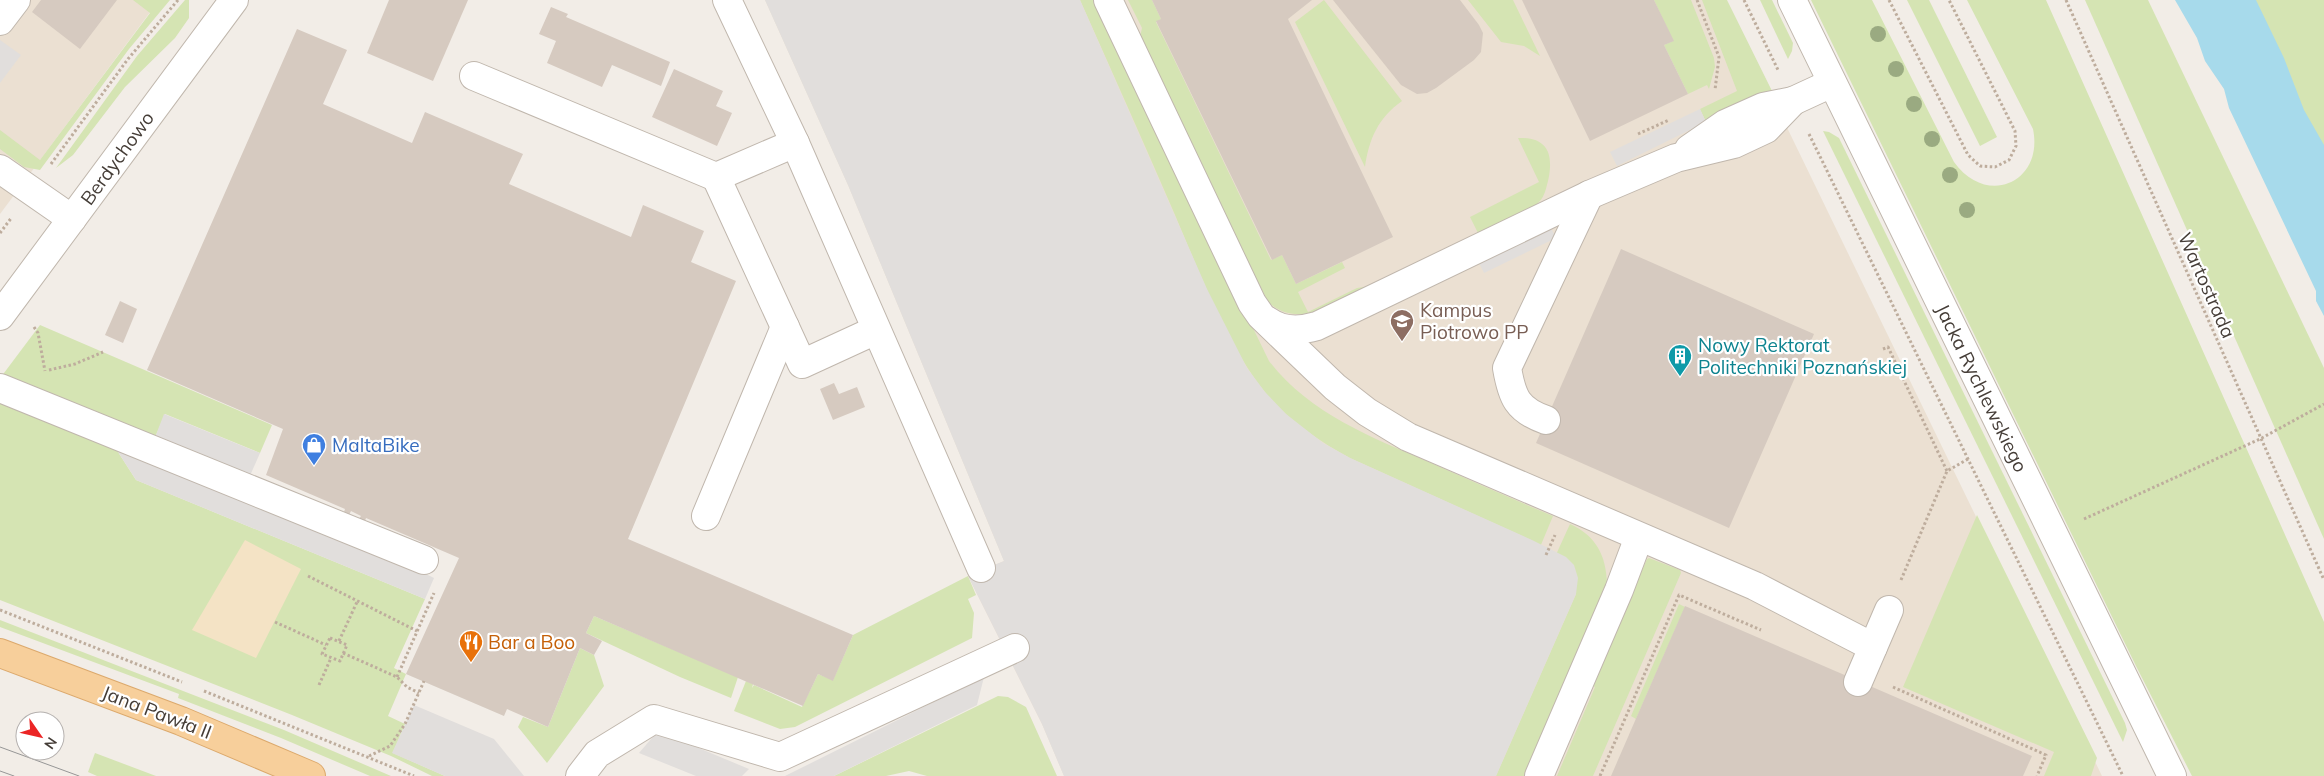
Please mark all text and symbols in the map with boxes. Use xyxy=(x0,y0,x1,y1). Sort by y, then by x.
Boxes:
street label: Berdychowo xyxy=(75,107,159,209)
street label: Wartostrada xyxy=(2173,228,2241,342)
place label: Kampus Piotrowo PP xyxy=(1420,298,1529,344)
street label: Jacka Rychlewskiego xyxy=(1931,300,2033,476)
school or university icon: Kampus Piotrowo PP xyxy=(1389,308,1415,342)
place label: Nowy Rektorat Politechniki Poznańskiej xyxy=(1698,333,1907,379)
building icon: Nowy Rektorat Politechniki Poznańskiej xyxy=(1667,343,1693,377)
shop icon: MaltaBike xyxy=(301,432,327,466)
place label: MaltaBike xyxy=(332,433,420,457)
restaurant icon: Bar a Boo xyxy=(458,629,484,663)
place label: Bar a Boo xyxy=(488,630,575,654)
street label: Jana Pawła II xyxy=(99,680,215,744)
north arrow xyxy=(15,711,65,761)
text: N xyxy=(40,734,61,753)

